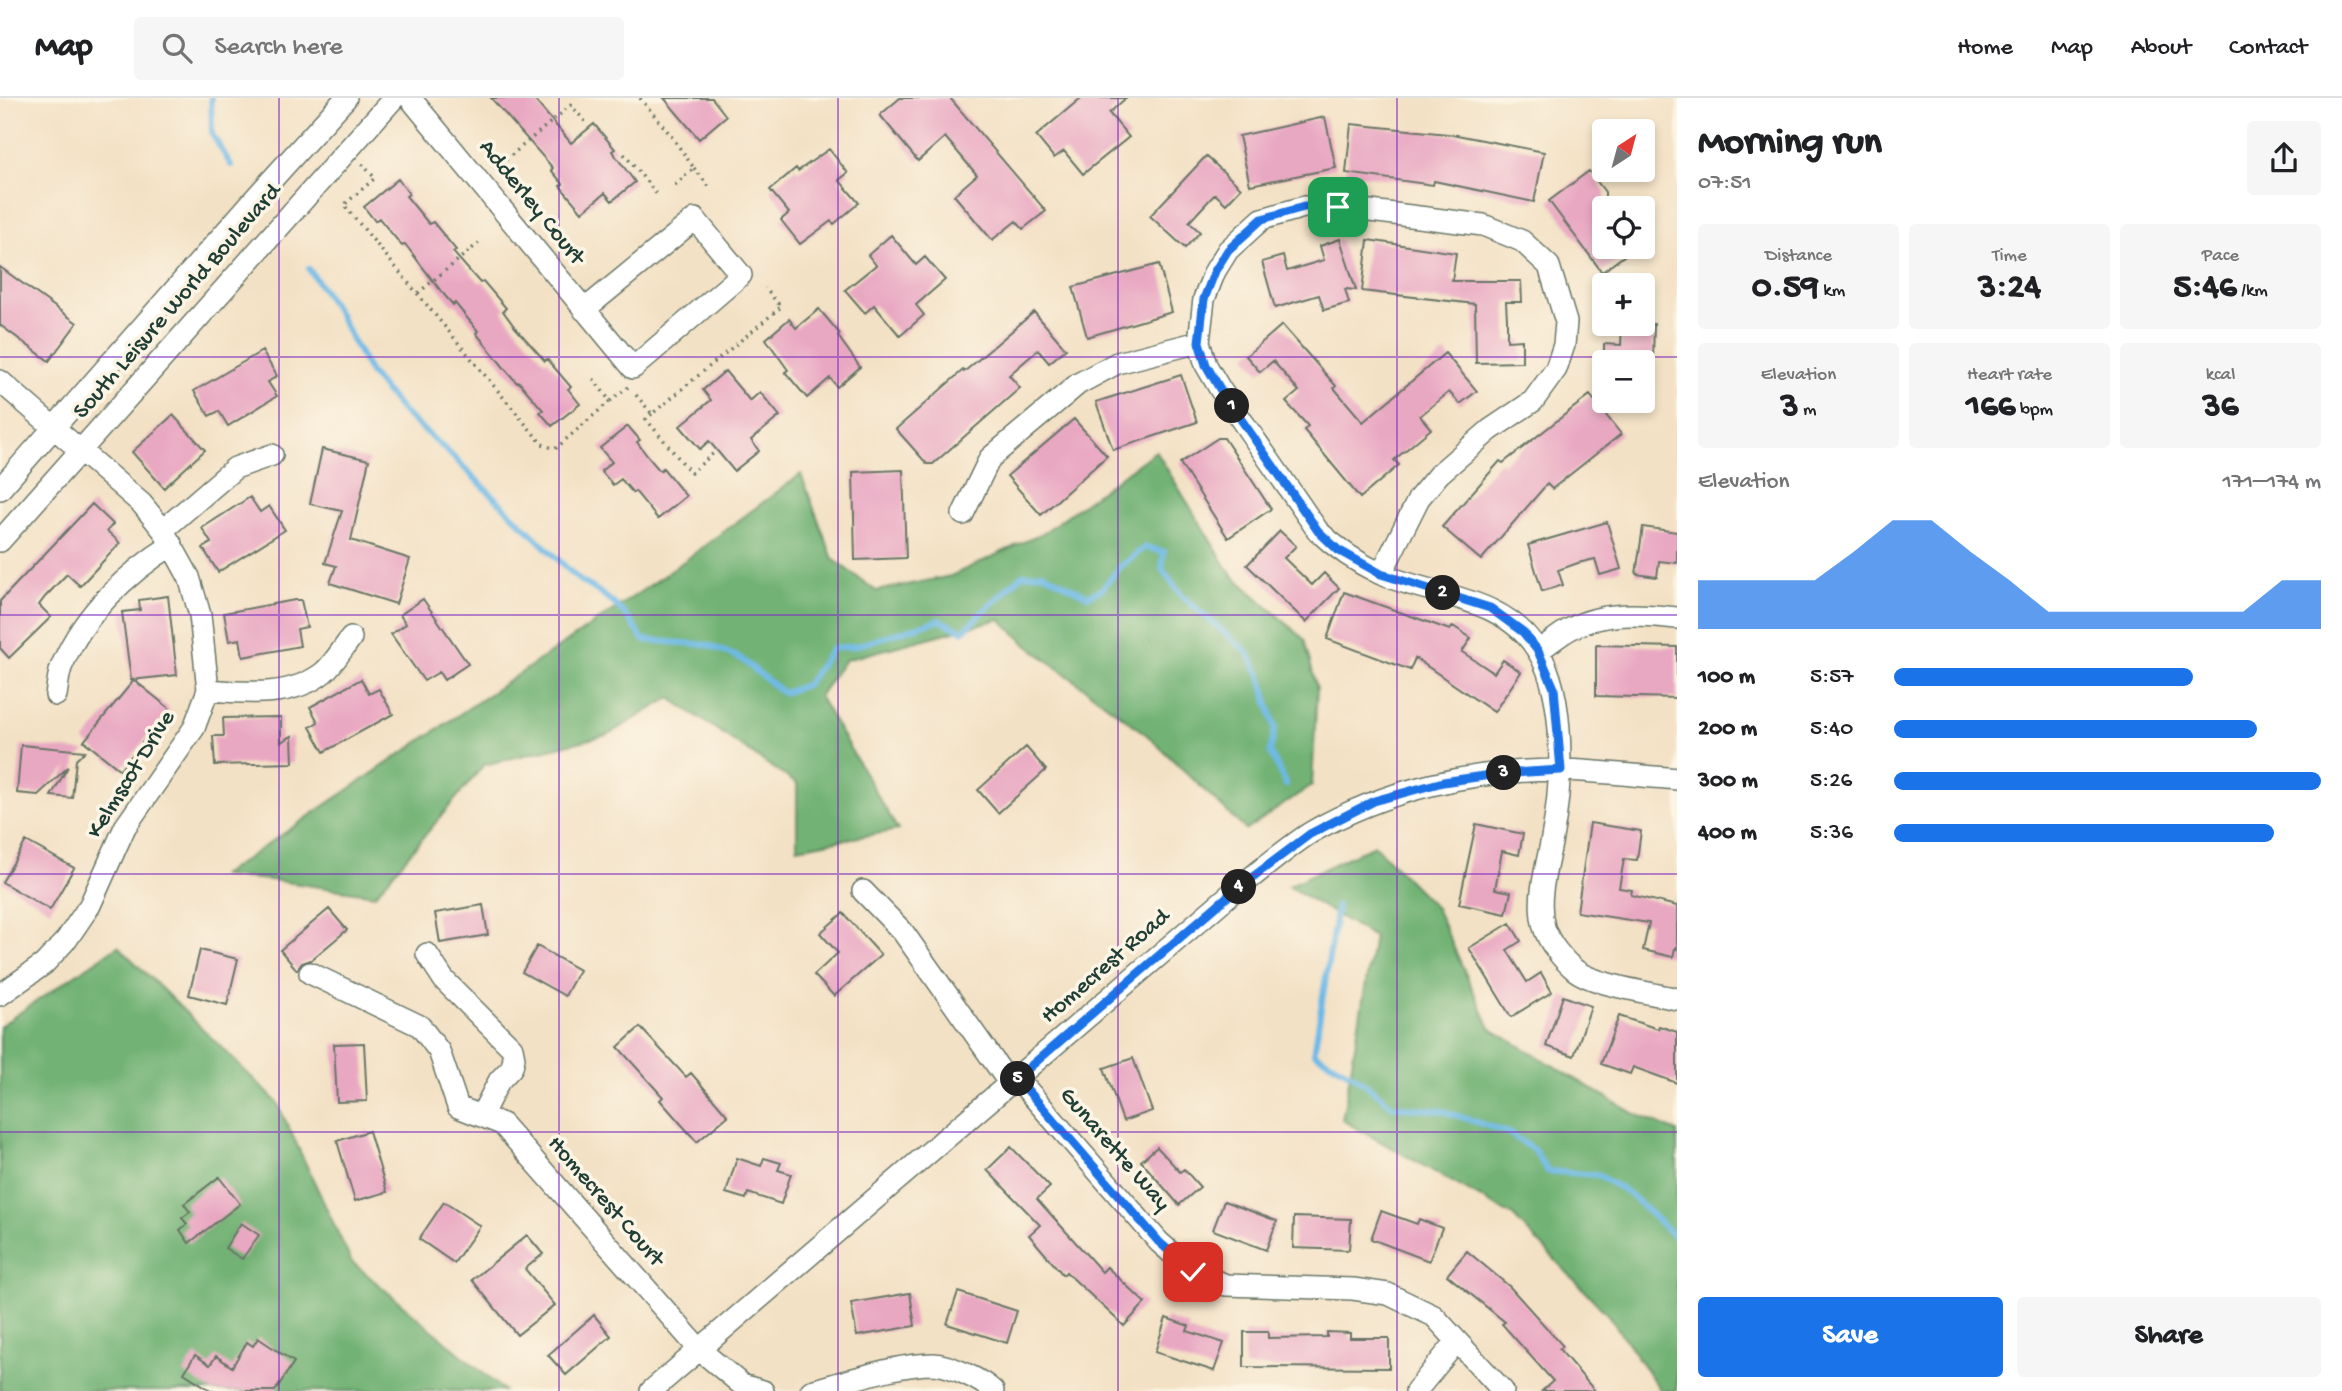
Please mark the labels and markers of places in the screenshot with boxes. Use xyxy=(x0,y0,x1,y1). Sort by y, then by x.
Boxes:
pin xyxy=(1308,177,1368,237)
pin: 1 xyxy=(1214,388,1250,424)
pin: 2 xyxy=(1426,575,1460,610)
pin: 3 xyxy=(1486,756,1522,790)
pin: 4 xyxy=(1222,870,1256,904)
pin: 5 xyxy=(1000,1062,1036,1096)
pin xyxy=(1163,1242,1223,1302)

